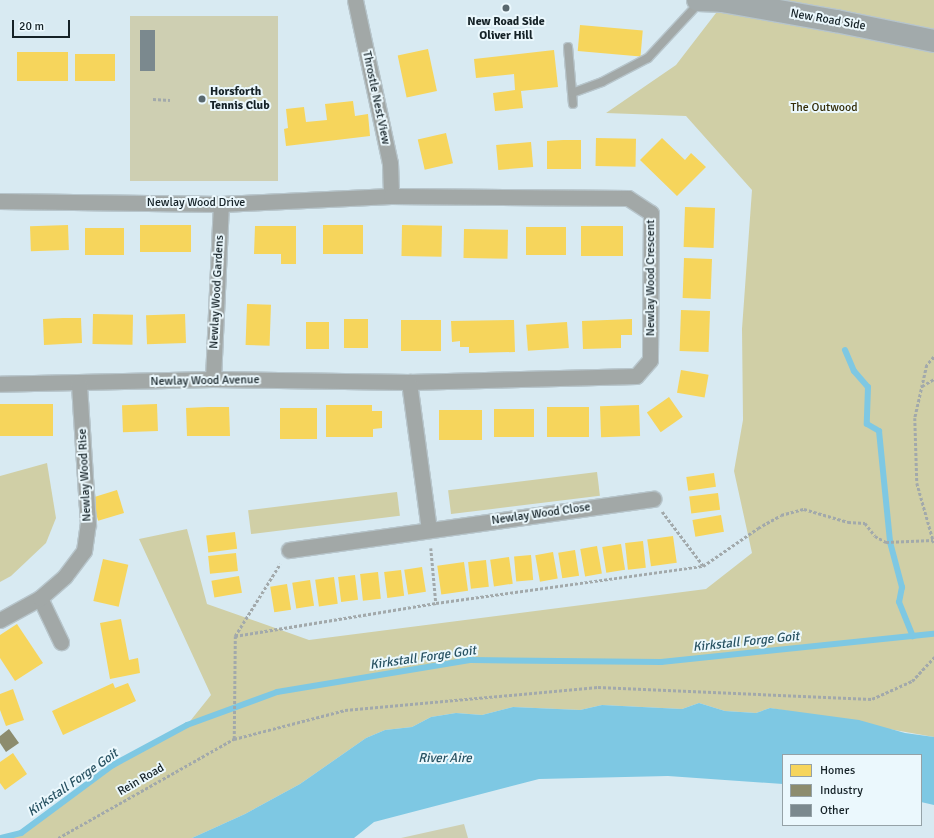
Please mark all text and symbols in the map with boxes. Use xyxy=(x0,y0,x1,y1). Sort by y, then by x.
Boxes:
marker: New Road Side Oliver Hill xyxy=(501,3,511,13)
street label: New Road Side xyxy=(789,6,867,34)
scale bar xyxy=(14,12,72,38)
place label: New Road Side Oliver Hill xyxy=(467,15,545,43)
text: 20 m xyxy=(19,19,44,34)
street label: Throstle Nest View xyxy=(359,50,393,146)
place label: Horsforth Tennis Club xyxy=(210,85,270,113)
marker: Horsforth Tennis Club xyxy=(197,94,207,104)
park label: The Outwood xyxy=(790,101,858,115)
street label: Newlay Wood Drive xyxy=(147,196,245,210)
street label: Newlay Wood Crescent xyxy=(644,220,658,336)
street label: Newlay Wood Gardens xyxy=(207,235,227,349)
street label: Newlay Wood Avenue xyxy=(150,373,260,389)
street label: Newlay Wood Rise xyxy=(75,428,95,522)
street label: Newlay Wood Close xyxy=(491,500,591,528)
water label: Kirkstall Forge Goit xyxy=(692,629,800,655)
water label: Kirkstall Forge Goit xyxy=(369,643,477,673)
water label: Kirkstall Forge Goit xyxy=(25,746,121,820)
water label: River Aire xyxy=(418,750,472,766)
legend xyxy=(782,754,922,826)
street label: Rein Road xyxy=(115,761,167,799)
text: Homes xyxy=(820,763,855,778)
text: Industry xyxy=(820,783,863,798)
text: Other xyxy=(820,803,849,818)

